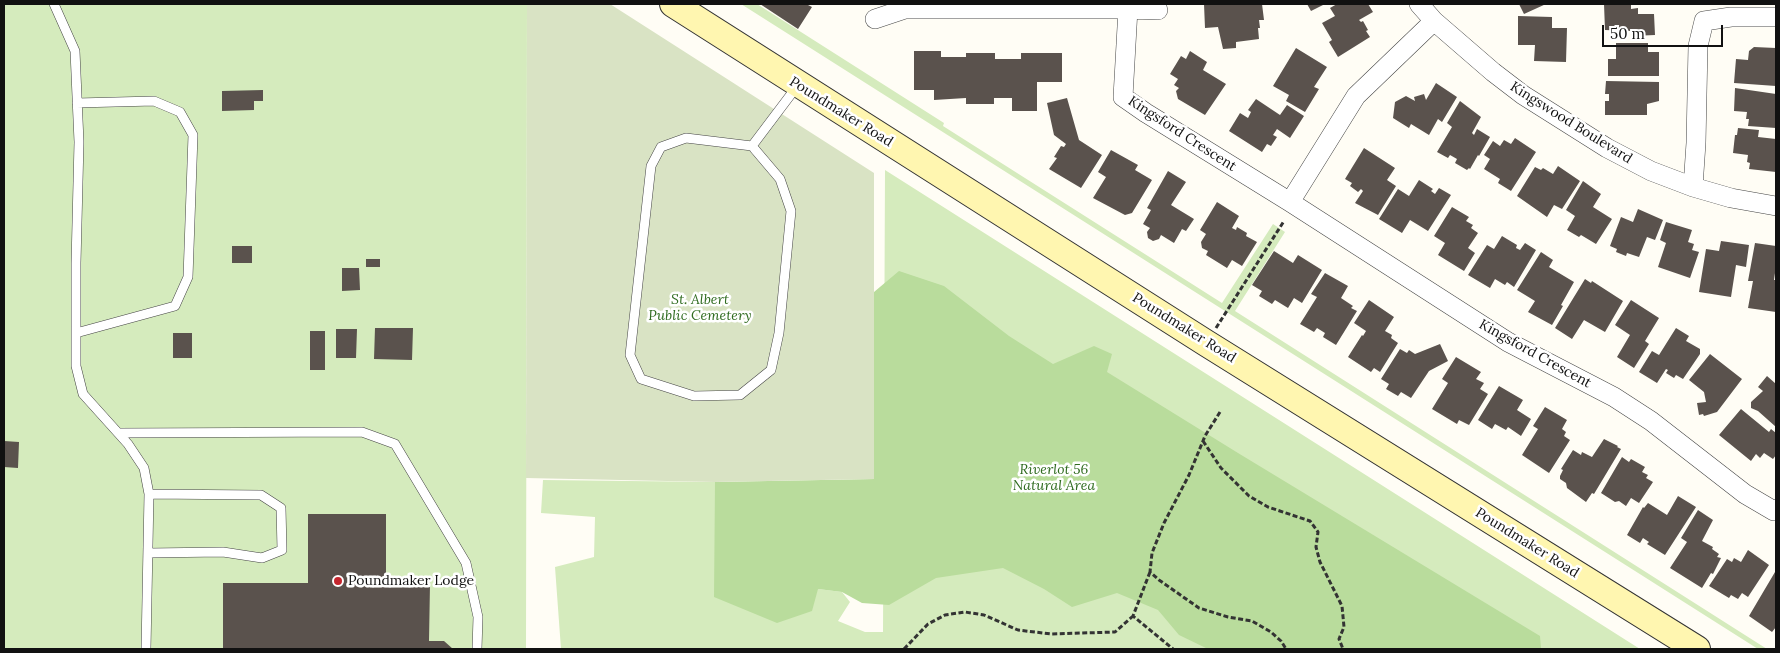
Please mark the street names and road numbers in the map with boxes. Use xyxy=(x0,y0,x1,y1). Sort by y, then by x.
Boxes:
street label: Poundmaker Road xyxy=(786,73,896,151)
street label: Kingswood Boulevard xyxy=(1507,79,1635,167)
street label: Kingsford Crescent xyxy=(1125,93,1239,175)
street label: Poundmaker Road xyxy=(1129,289,1239,367)
street label: Kingsford Crescent xyxy=(1476,316,1594,392)
street label: Poundmaker Road xyxy=(1472,504,1582,582)

